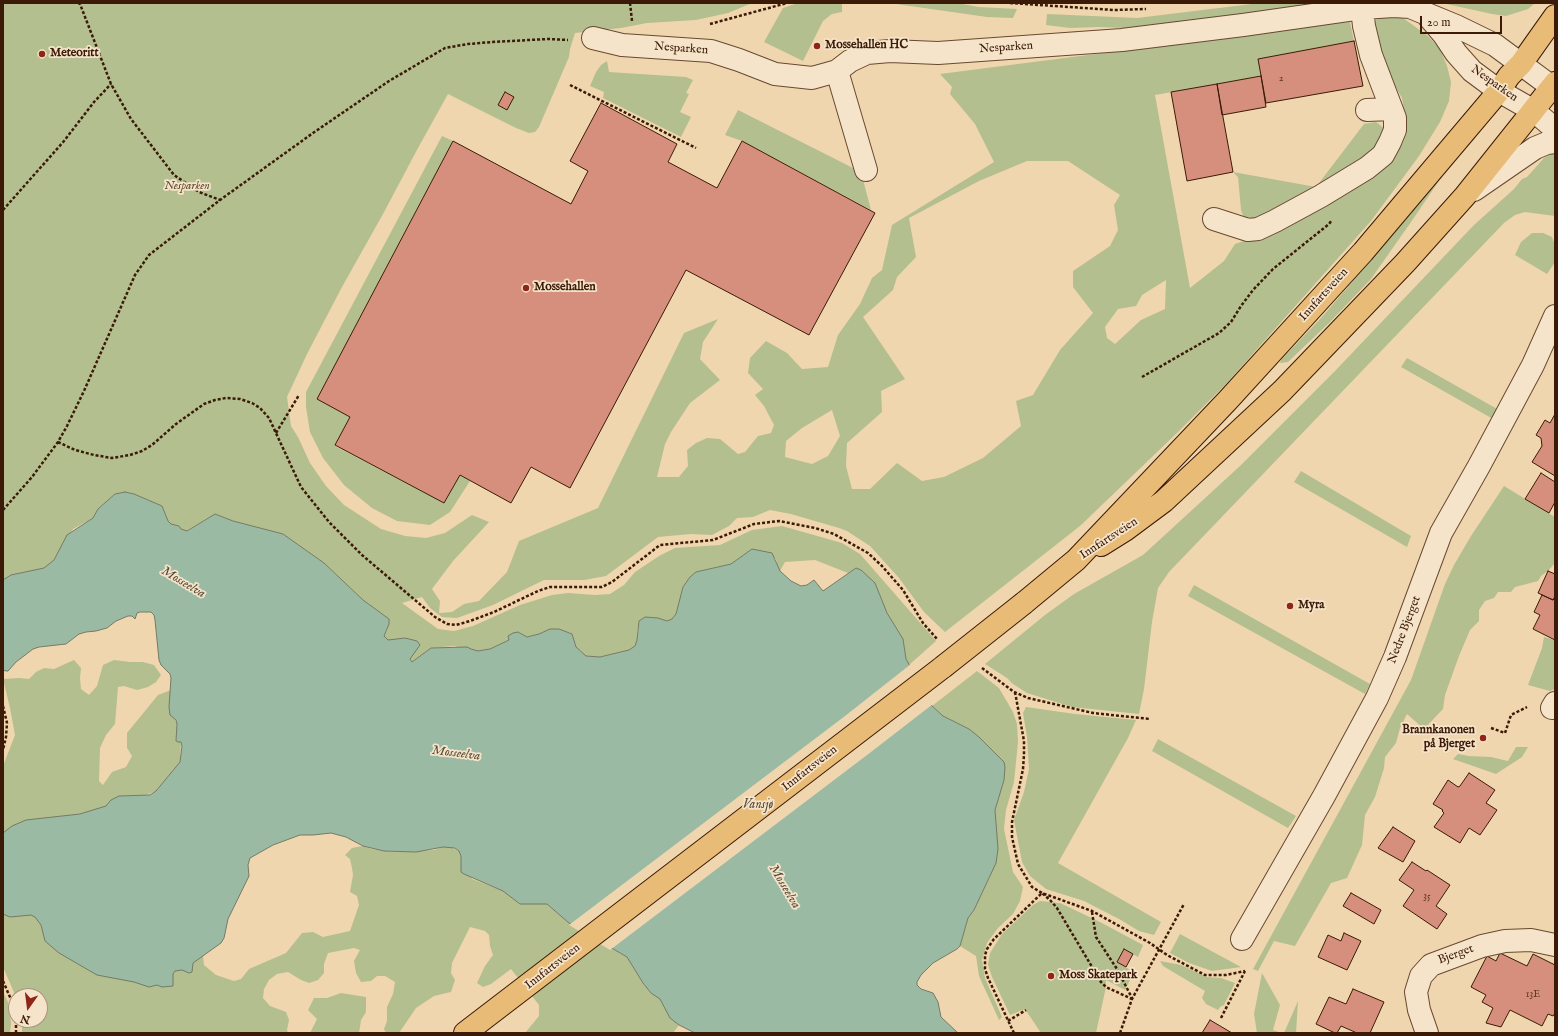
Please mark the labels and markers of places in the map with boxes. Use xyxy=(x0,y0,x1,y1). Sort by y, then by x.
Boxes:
place label: Mossehallen HC xyxy=(825,39,908,53)
marker: Mossehallen HC xyxy=(812,41,822,51)
place label: Meteoritt xyxy=(50,47,99,61)
marker: Meteoritt xyxy=(37,49,47,59)
place label: Mossehallen xyxy=(534,281,596,295)
marker: Mossehallen xyxy=(521,283,531,293)
place label: Myra xyxy=(1298,599,1325,613)
marker: Myra xyxy=(1285,601,1295,611)
place label: Brannkanonen på Bjerget xyxy=(1402,724,1475,752)
marker: Brannkanonen på Bjerget xyxy=(1478,733,1488,743)
place label: Moss Skatepark xyxy=(1059,969,1138,983)
marker: Moss Skatepark xyxy=(1046,971,1056,981)

